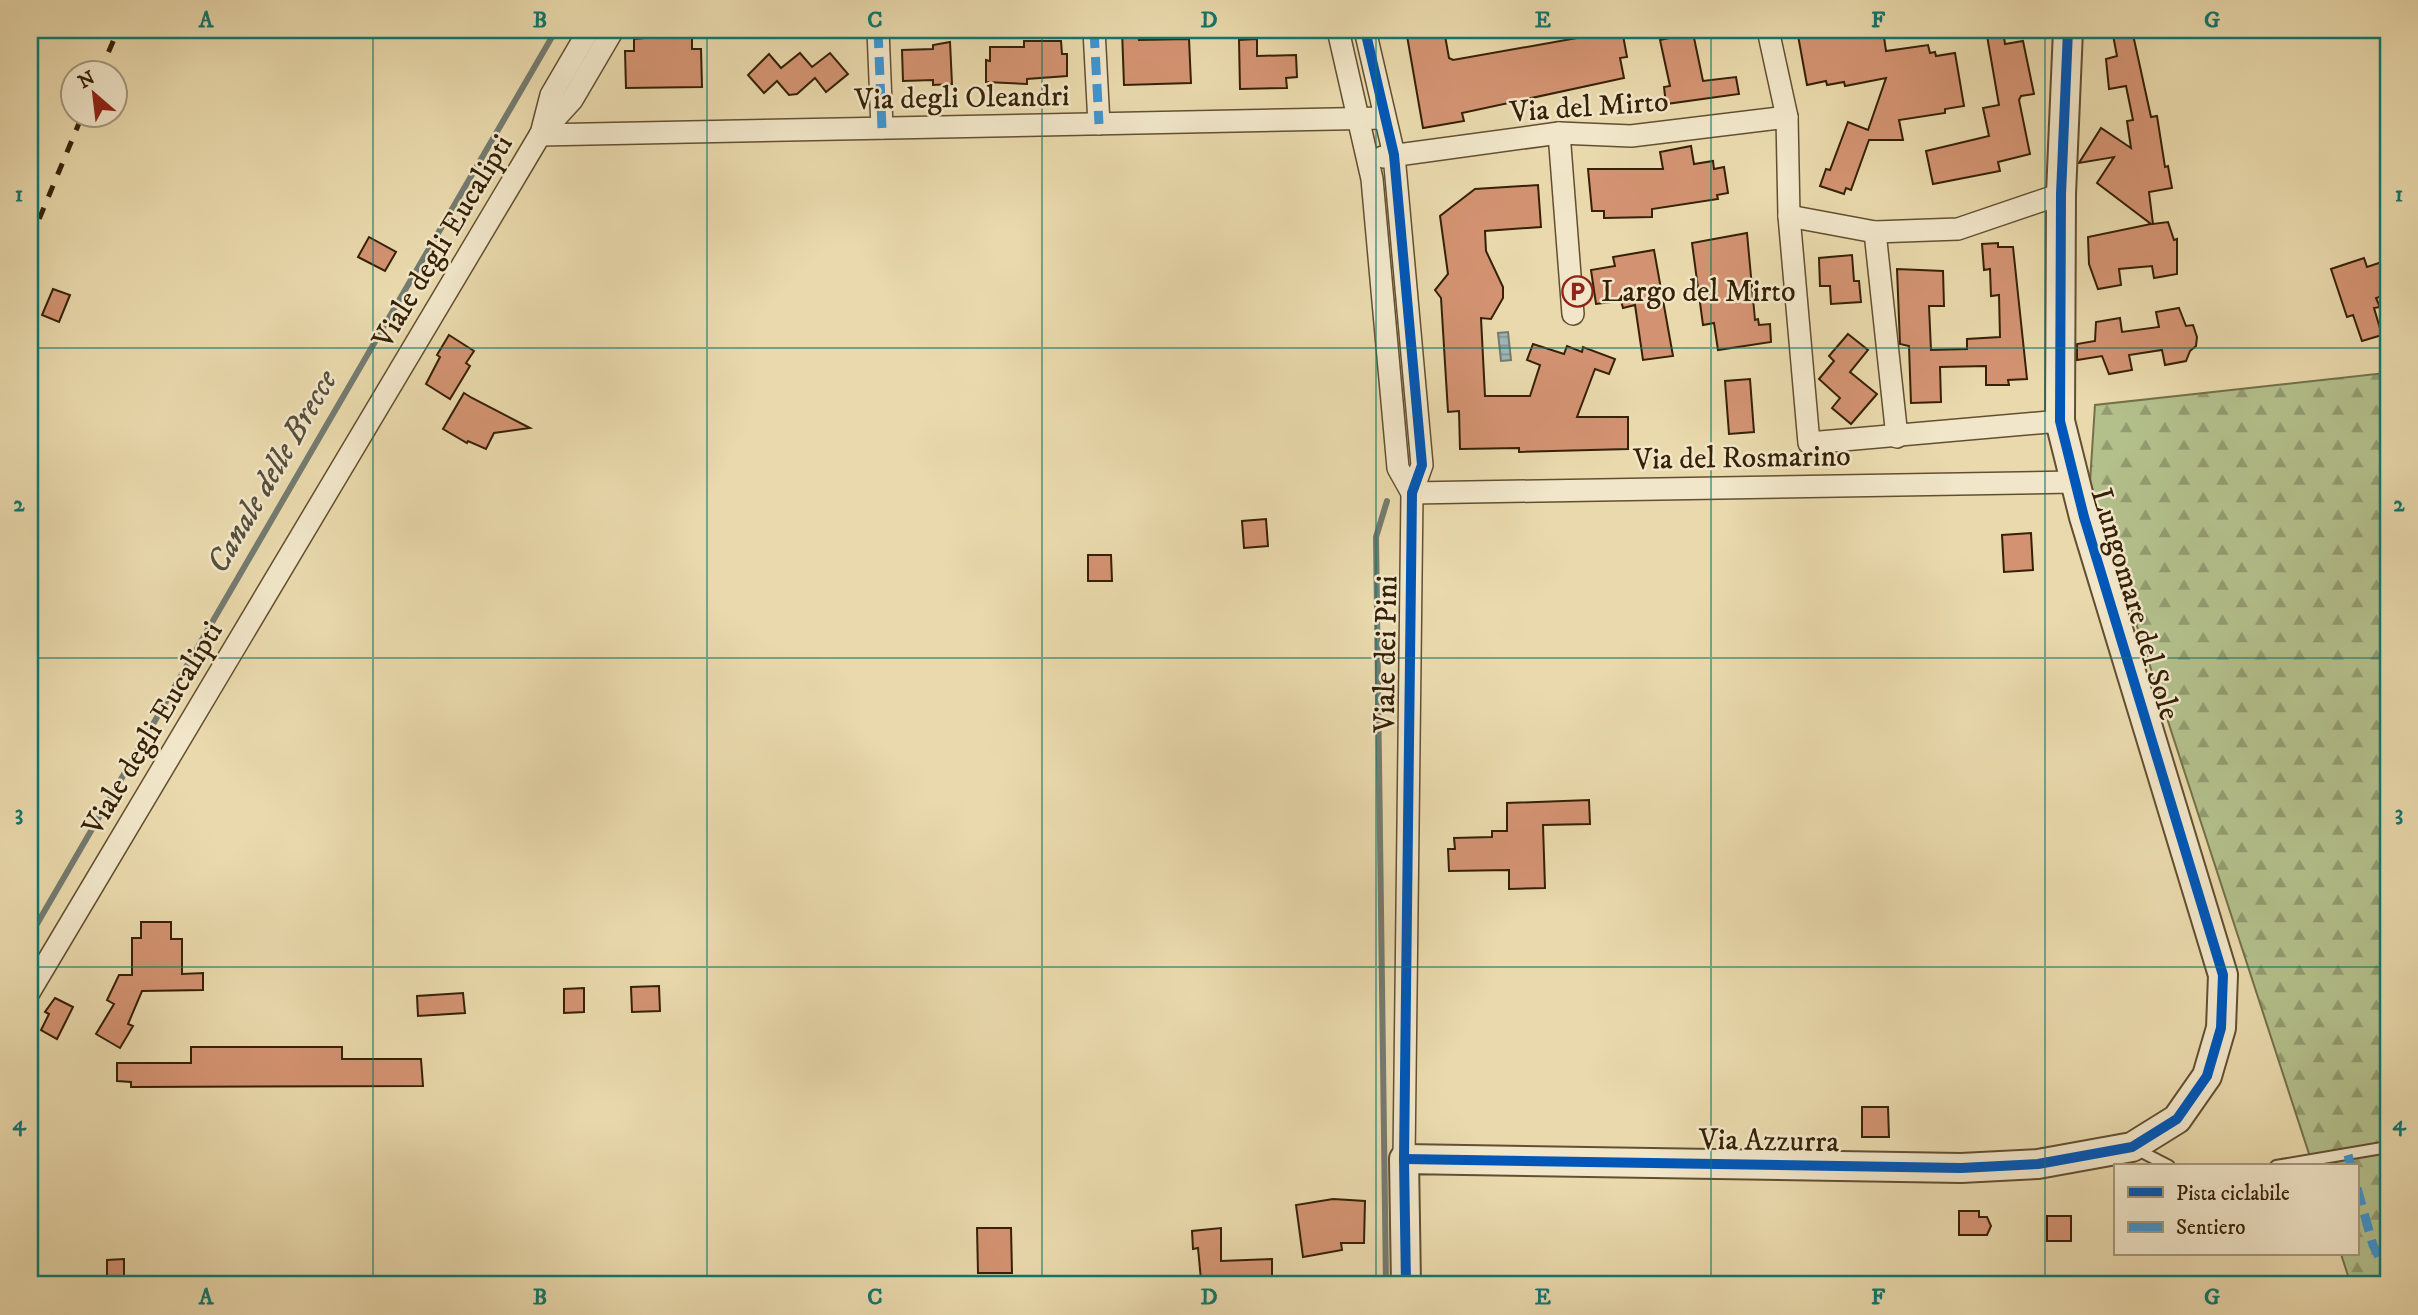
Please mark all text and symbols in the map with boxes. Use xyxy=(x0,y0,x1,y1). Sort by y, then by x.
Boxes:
text: A xyxy=(198,6,215,35)
text: B xyxy=(533,6,547,35)
text: C xyxy=(867,6,883,35)
text: D xyxy=(1200,6,1218,35)
text: E xyxy=(1535,6,1551,35)
text: F xyxy=(1871,6,1886,35)
text: G xyxy=(2204,6,2220,35)
north arrow xyxy=(60,60,130,130)
text: N xyxy=(74,66,99,94)
street label: Via degli Oleandri xyxy=(853,78,1070,119)
street label: Via del Mirto xyxy=(1507,83,1670,132)
street label: Viale degli Eucalipti xyxy=(364,128,522,356)
text: 1 xyxy=(15,180,23,209)
text: 1 xyxy=(2395,180,2403,209)
parking icon: Largo del Mirto xyxy=(1561,274,1595,308)
place label: Largo del Mirto xyxy=(1601,274,1796,311)
water label: Canale delle Brecce xyxy=(198,362,348,581)
street label: Via del Rosmarino xyxy=(1632,438,1851,479)
street label: Lungomare del Sole xyxy=(2082,484,2187,725)
text: 2 xyxy=(13,490,25,519)
text: 2 xyxy=(2393,490,2405,519)
street label: Viale dei Pini xyxy=(1367,575,1406,734)
street label: Viale degli Eucalipti xyxy=(74,615,232,843)
text: 3 xyxy=(15,799,23,828)
text: 3 xyxy=(2395,799,2403,828)
text: 4 xyxy=(12,1109,27,1138)
text: 4 xyxy=(2392,1109,2407,1138)
street label: Via Azzurra xyxy=(1697,1122,1840,1161)
legend xyxy=(2114,1164,2358,1256)
text: Pista ciclabile xyxy=(2176,1181,2290,1207)
text: Sentiero xyxy=(2176,1215,2245,1241)
text: A xyxy=(198,1283,215,1312)
text: B xyxy=(533,1283,547,1312)
text: C xyxy=(867,1283,883,1312)
text: D xyxy=(1200,1283,1218,1312)
text: E xyxy=(1535,1283,1551,1312)
text: F xyxy=(1871,1283,1886,1312)
text: G xyxy=(2204,1283,2220,1312)

